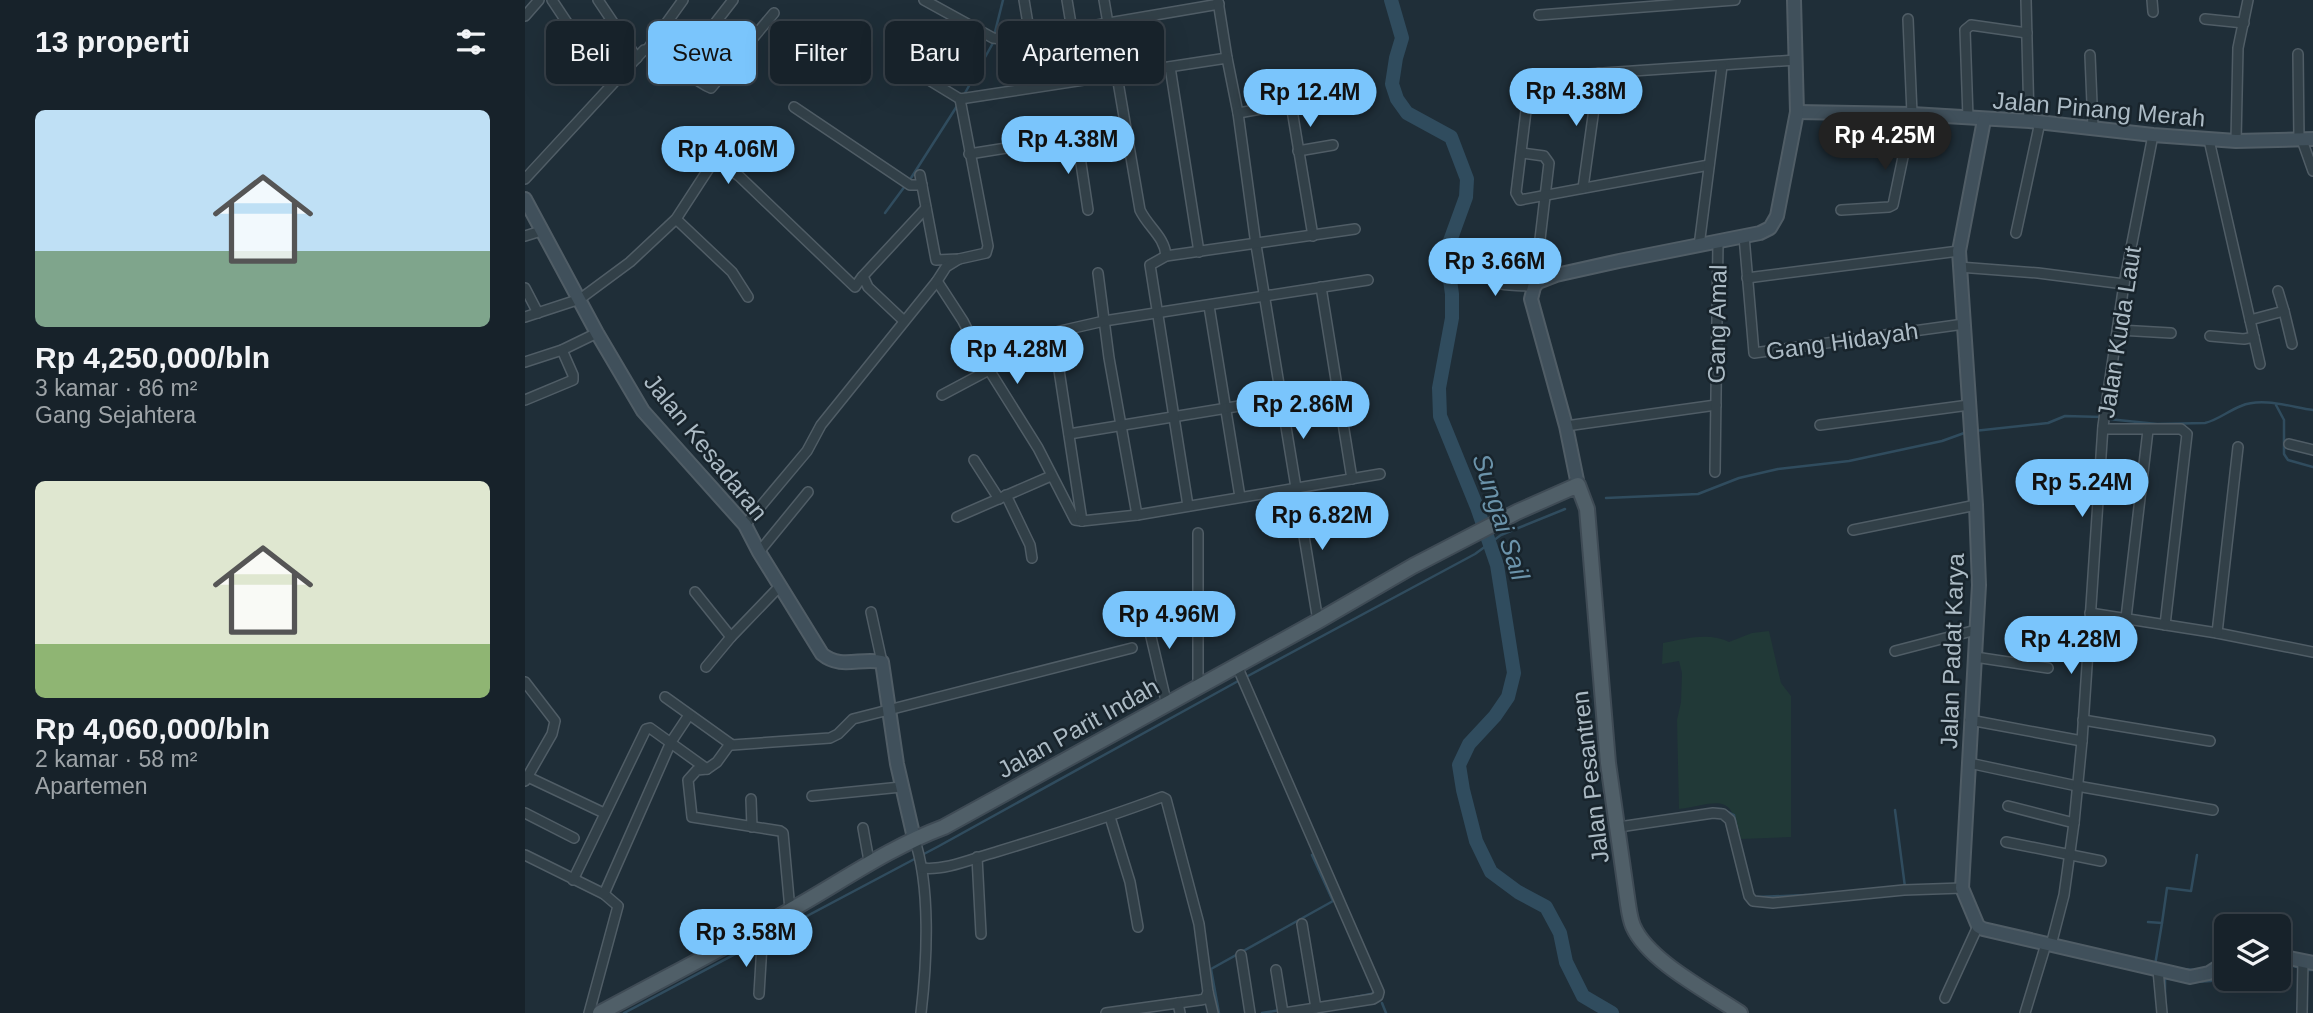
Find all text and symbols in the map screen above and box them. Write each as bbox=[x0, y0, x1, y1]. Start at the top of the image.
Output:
chip: Beli bbox=[546, 21, 634, 84]
chip: Sewa bbox=[648, 21, 756, 84]
chip: Filter bbox=[770, 21, 871, 84]
chip: Baru bbox=[885, 21, 984, 84]
chip: Apartemen bbox=[998, 21, 1164, 84]
icon: filters bbox=[452, 23, 490, 61]
text: 13 properti bbox=[35, 25, 190, 58]
pin: Rp 4.38M bbox=[1504, 68, 1648, 128]
pin: Rp 12.4M bbox=[1238, 69, 1382, 129]
text: Rp 4.38M bbox=[1526, 78, 1626, 104]
text: Rp 12.4M bbox=[1260, 79, 1360, 105]
street label: Jalan Pinang Merah bbox=[1991, 86, 2207, 132]
pin: Rp 4.25M bbox=[1813, 113, 1957, 172]
pin: Rp 4.38M bbox=[996, 116, 1140, 176]
text: Rp 4.25M bbox=[1835, 122, 1935, 148]
text: Rp 4.38M bbox=[1018, 126, 1118, 152]
pin: Rp 4.06M bbox=[656, 127, 800, 186]
text: Rp 4.06M bbox=[678, 136, 778, 162]
icon: home bbox=[200, 156, 326, 282]
pin: Rp 3.66M bbox=[1423, 238, 1567, 298]
street label: Jalan Kuda Laut bbox=[2092, 244, 2146, 420]
text: Rp 3.66M bbox=[1445, 248, 1545, 274]
street label: Gang Amal bbox=[1702, 264, 1732, 384]
street label: Gang Hidayah bbox=[1764, 317, 1920, 365]
pin: Rp 4.28M bbox=[945, 326, 1089, 386]
text: Rp 4.28M bbox=[967, 336, 1067, 362]
text: Rp 4,250,000/bln bbox=[35, 341, 270, 374]
street label: Jalan Kesadaran bbox=[639, 369, 773, 525]
text: 3 kamar · 86 m² bbox=[35, 375, 197, 401]
pin: Rp 2.86M bbox=[1231, 382, 1375, 441]
text: Rp 2.86M bbox=[1253, 391, 1353, 417]
text: Gang Sejahtera bbox=[35, 402, 196, 428]
water label: Sungai Sail bbox=[1466, 450, 1536, 585]
pin: Rp 5.24M bbox=[2010, 460, 2154, 519]
text: Rp 5.24M bbox=[2032, 469, 2132, 495]
pin: Rp 6.82M bbox=[1250, 492, 1394, 552]
text: Rp 6.82M bbox=[1272, 502, 1372, 528]
icon: home bbox=[200, 527, 326, 653]
street label: Jalan Padat Karya bbox=[1935, 552, 1969, 749]
pin: Rp 4.96M bbox=[1097, 592, 1241, 651]
text: Rp 4.96M bbox=[1119, 601, 1219, 627]
pin: Rp 4.28M bbox=[1999, 616, 2143, 676]
text: Rp 4.28M bbox=[2021, 626, 2121, 652]
street label: Jalan Parit Indah bbox=[993, 673, 1163, 783]
street label: Jalan Pesantren bbox=[1566, 689, 1614, 865]
text: Rp 4,060,000/bln bbox=[35, 712, 270, 745]
text: 2 kamar · 58 m² bbox=[35, 746, 197, 772]
text: Apartemen bbox=[35, 773, 148, 799]
pin: Rp 3.58M bbox=[674, 909, 818, 969]
map controls bbox=[2214, 914, 2291, 991]
button: layers bbox=[2214, 914, 2291, 991]
text: Rp 3.58M bbox=[696, 919, 796, 945]

